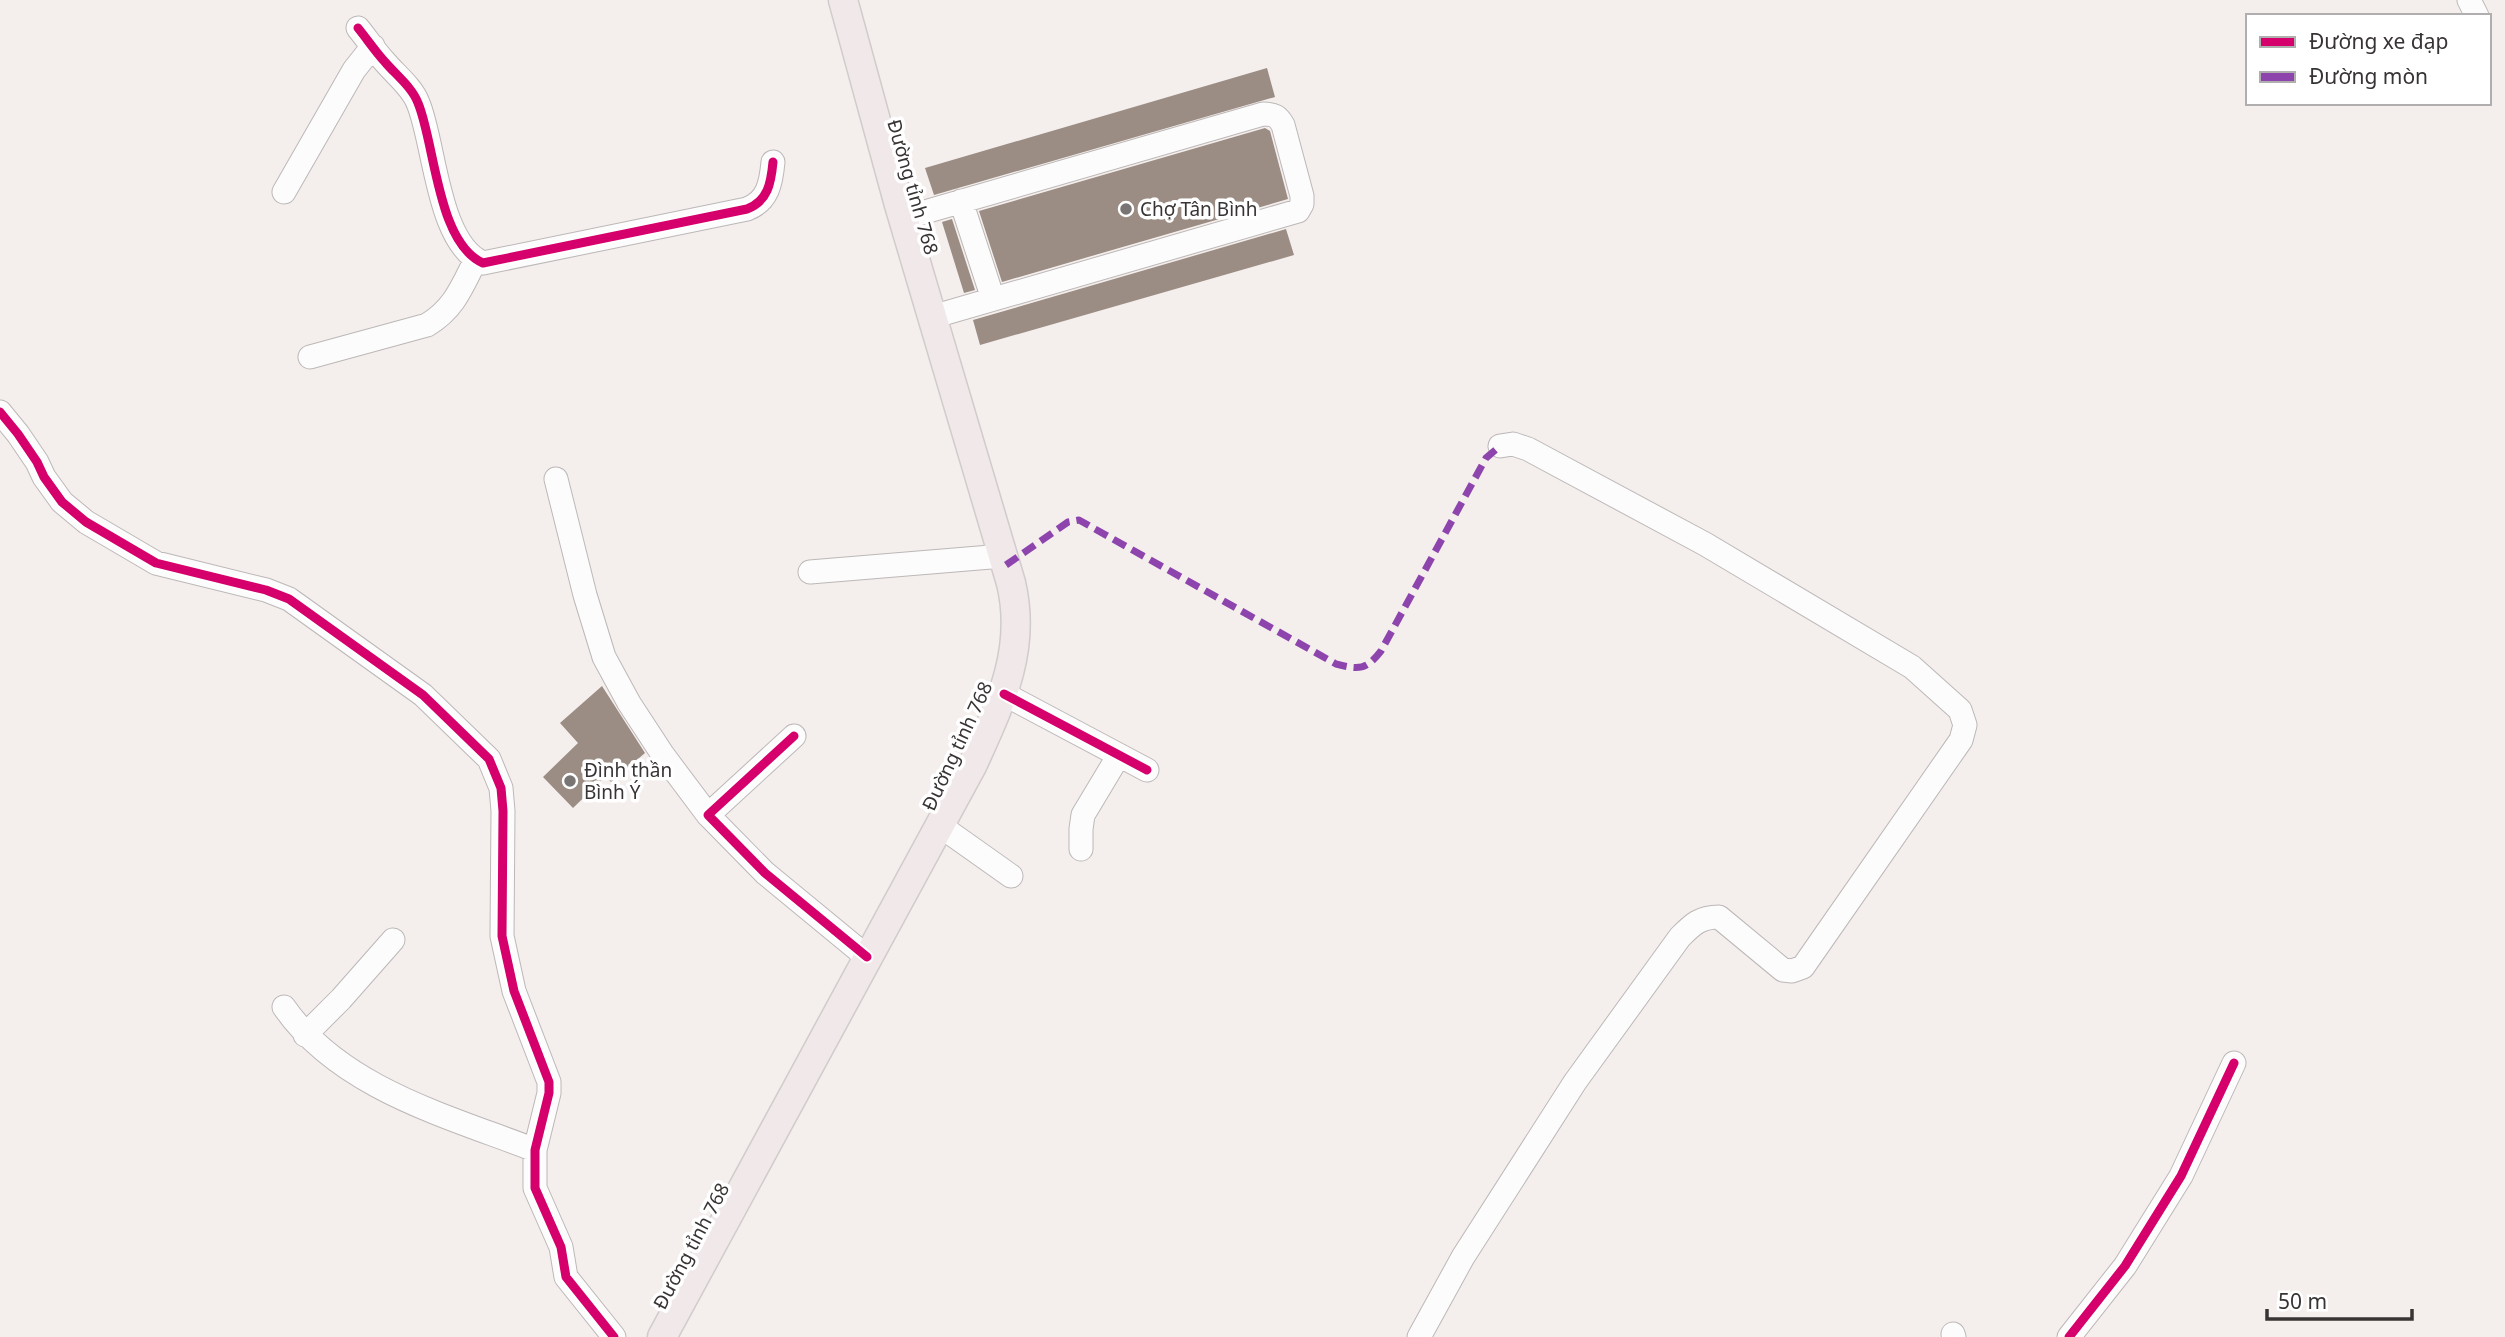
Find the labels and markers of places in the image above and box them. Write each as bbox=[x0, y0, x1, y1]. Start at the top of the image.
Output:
place label: Chợ Tân Bình bbox=[1140, 196, 1258, 222]
marker: Chợ Tân Bình bbox=[1118, 201, 1134, 217]
place label: Đình thần Bình Ý bbox=[584, 757, 672, 805]
marker: Đình thần Bình Ý bbox=[562, 773, 578, 789]

